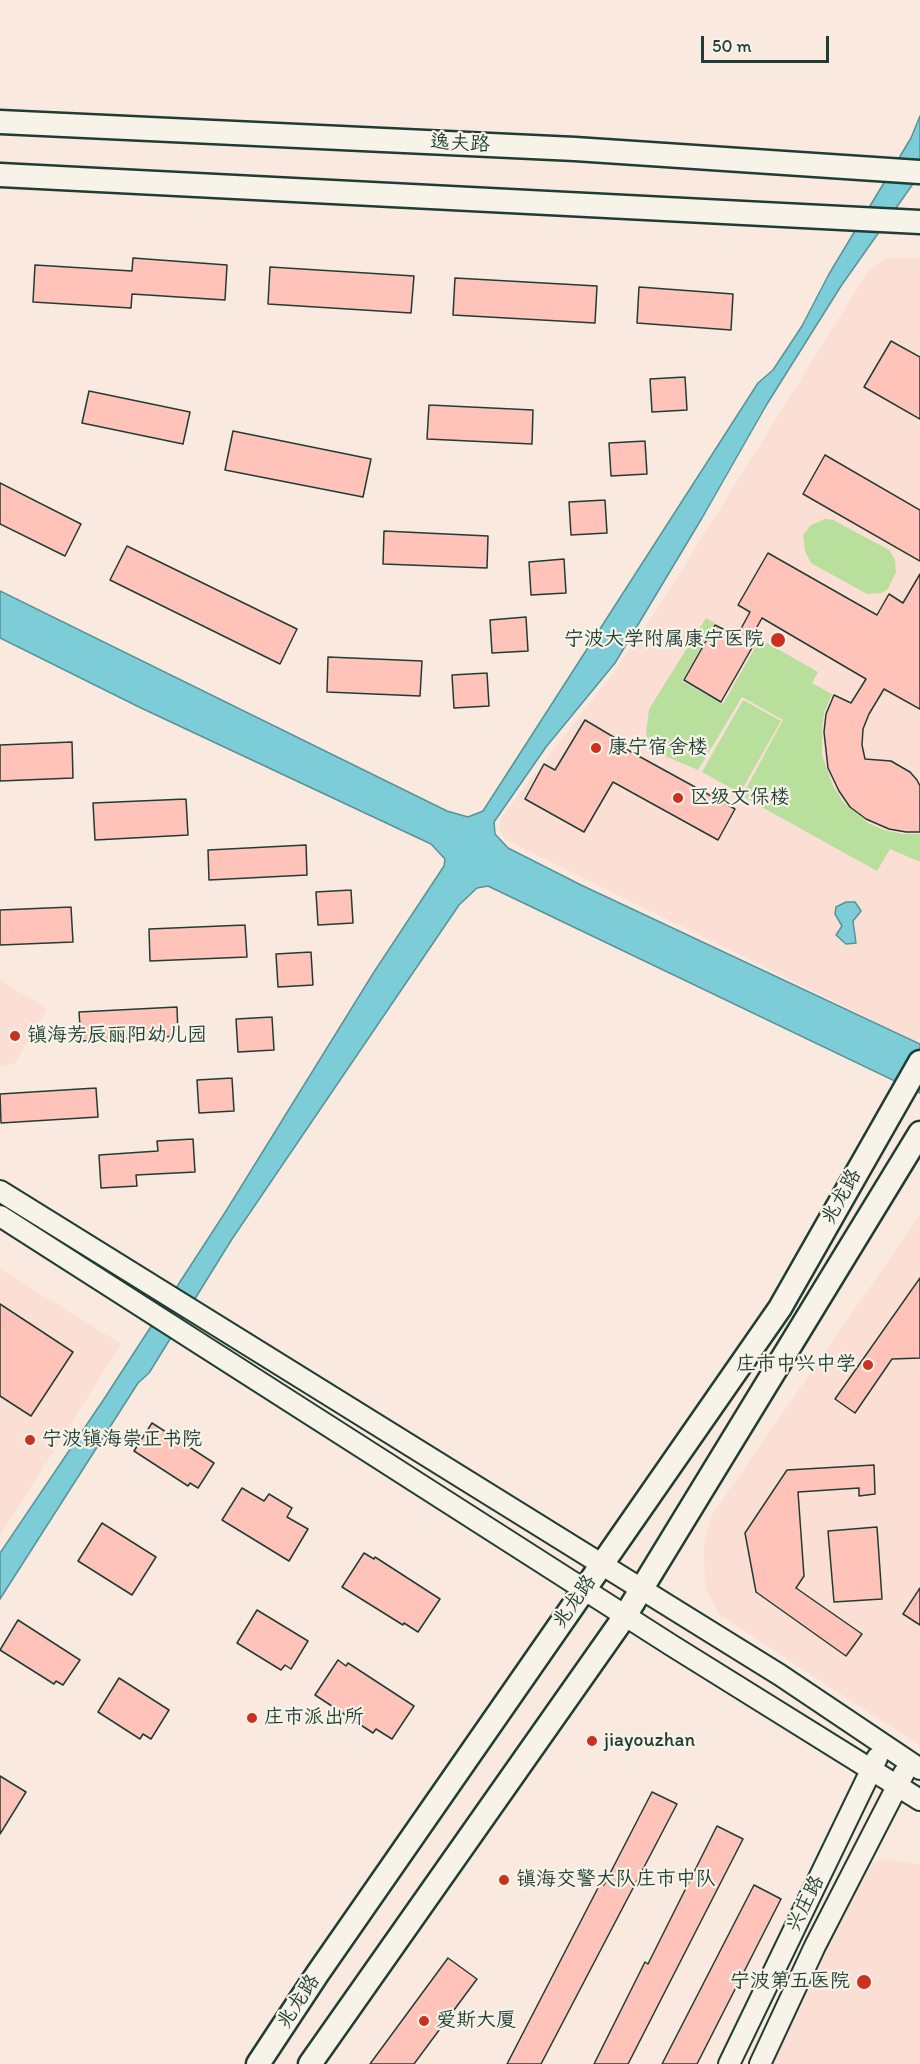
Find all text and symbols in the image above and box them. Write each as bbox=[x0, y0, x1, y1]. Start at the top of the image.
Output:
scale bar bbox=[704, 24, 832, 62]
text: 50 m bbox=[712, 35, 752, 57]
street label: 逸夫路 bbox=[429, 130, 491, 158]
place label: 宁波大学附属康宁医院 bbox=[564, 628, 764, 652]
marker: 宁波大学附属康宁医院 bbox=[769, 631, 787, 649]
place label: 康宁宿舍楼 bbox=[608, 736, 708, 760]
marker: 康宁宿舍楼 bbox=[589, 741, 603, 755]
place label: 区级文保楼 bbox=[690, 786, 790, 810]
marker: 区级文保楼 bbox=[671, 791, 685, 805]
place label: 镇海芳辰丽阳幼儿园 bbox=[27, 1024, 207, 1048]
marker: 镇海芳辰丽阳幼儿园 bbox=[8, 1029, 22, 1043]
street label: 兆龙路 bbox=[817, 1165, 867, 1229]
place label: 庄市中兴中学 bbox=[736, 1353, 856, 1377]
marker: 庄市中兴中学 bbox=[861, 1358, 875, 1372]
place label: 宁波镇海崇正书院 bbox=[42, 1428, 202, 1452]
marker: 宁波镇海崇正书院 bbox=[23, 1433, 37, 1447]
street label: 兆龙路 bbox=[548, 1571, 602, 1633]
place label: 庄市派出所 bbox=[264, 1706, 364, 1730]
marker: 庄市派出所 bbox=[245, 1711, 259, 1725]
place label: jiayouzhan bbox=[604, 1729, 695, 1753]
marker: jiayouzhan bbox=[585, 1734, 599, 1748]
place label: 镇海交警大队庄市中队 bbox=[516, 1868, 716, 1892]
street label: 兴庄路 bbox=[782, 1872, 830, 1936]
marker: 镇海交警大队庄市中队 bbox=[497, 1873, 511, 1887]
street label: 兆龙路 bbox=[273, 1970, 325, 2034]
place label: 宁波第五医院 bbox=[730, 1970, 850, 1994]
marker: 宁波第五医院 bbox=[855, 1973, 873, 1991]
place label: 爱斯大厦 bbox=[436, 2009, 516, 2033]
marker: 爱斯大厦 bbox=[417, 2014, 431, 2028]

